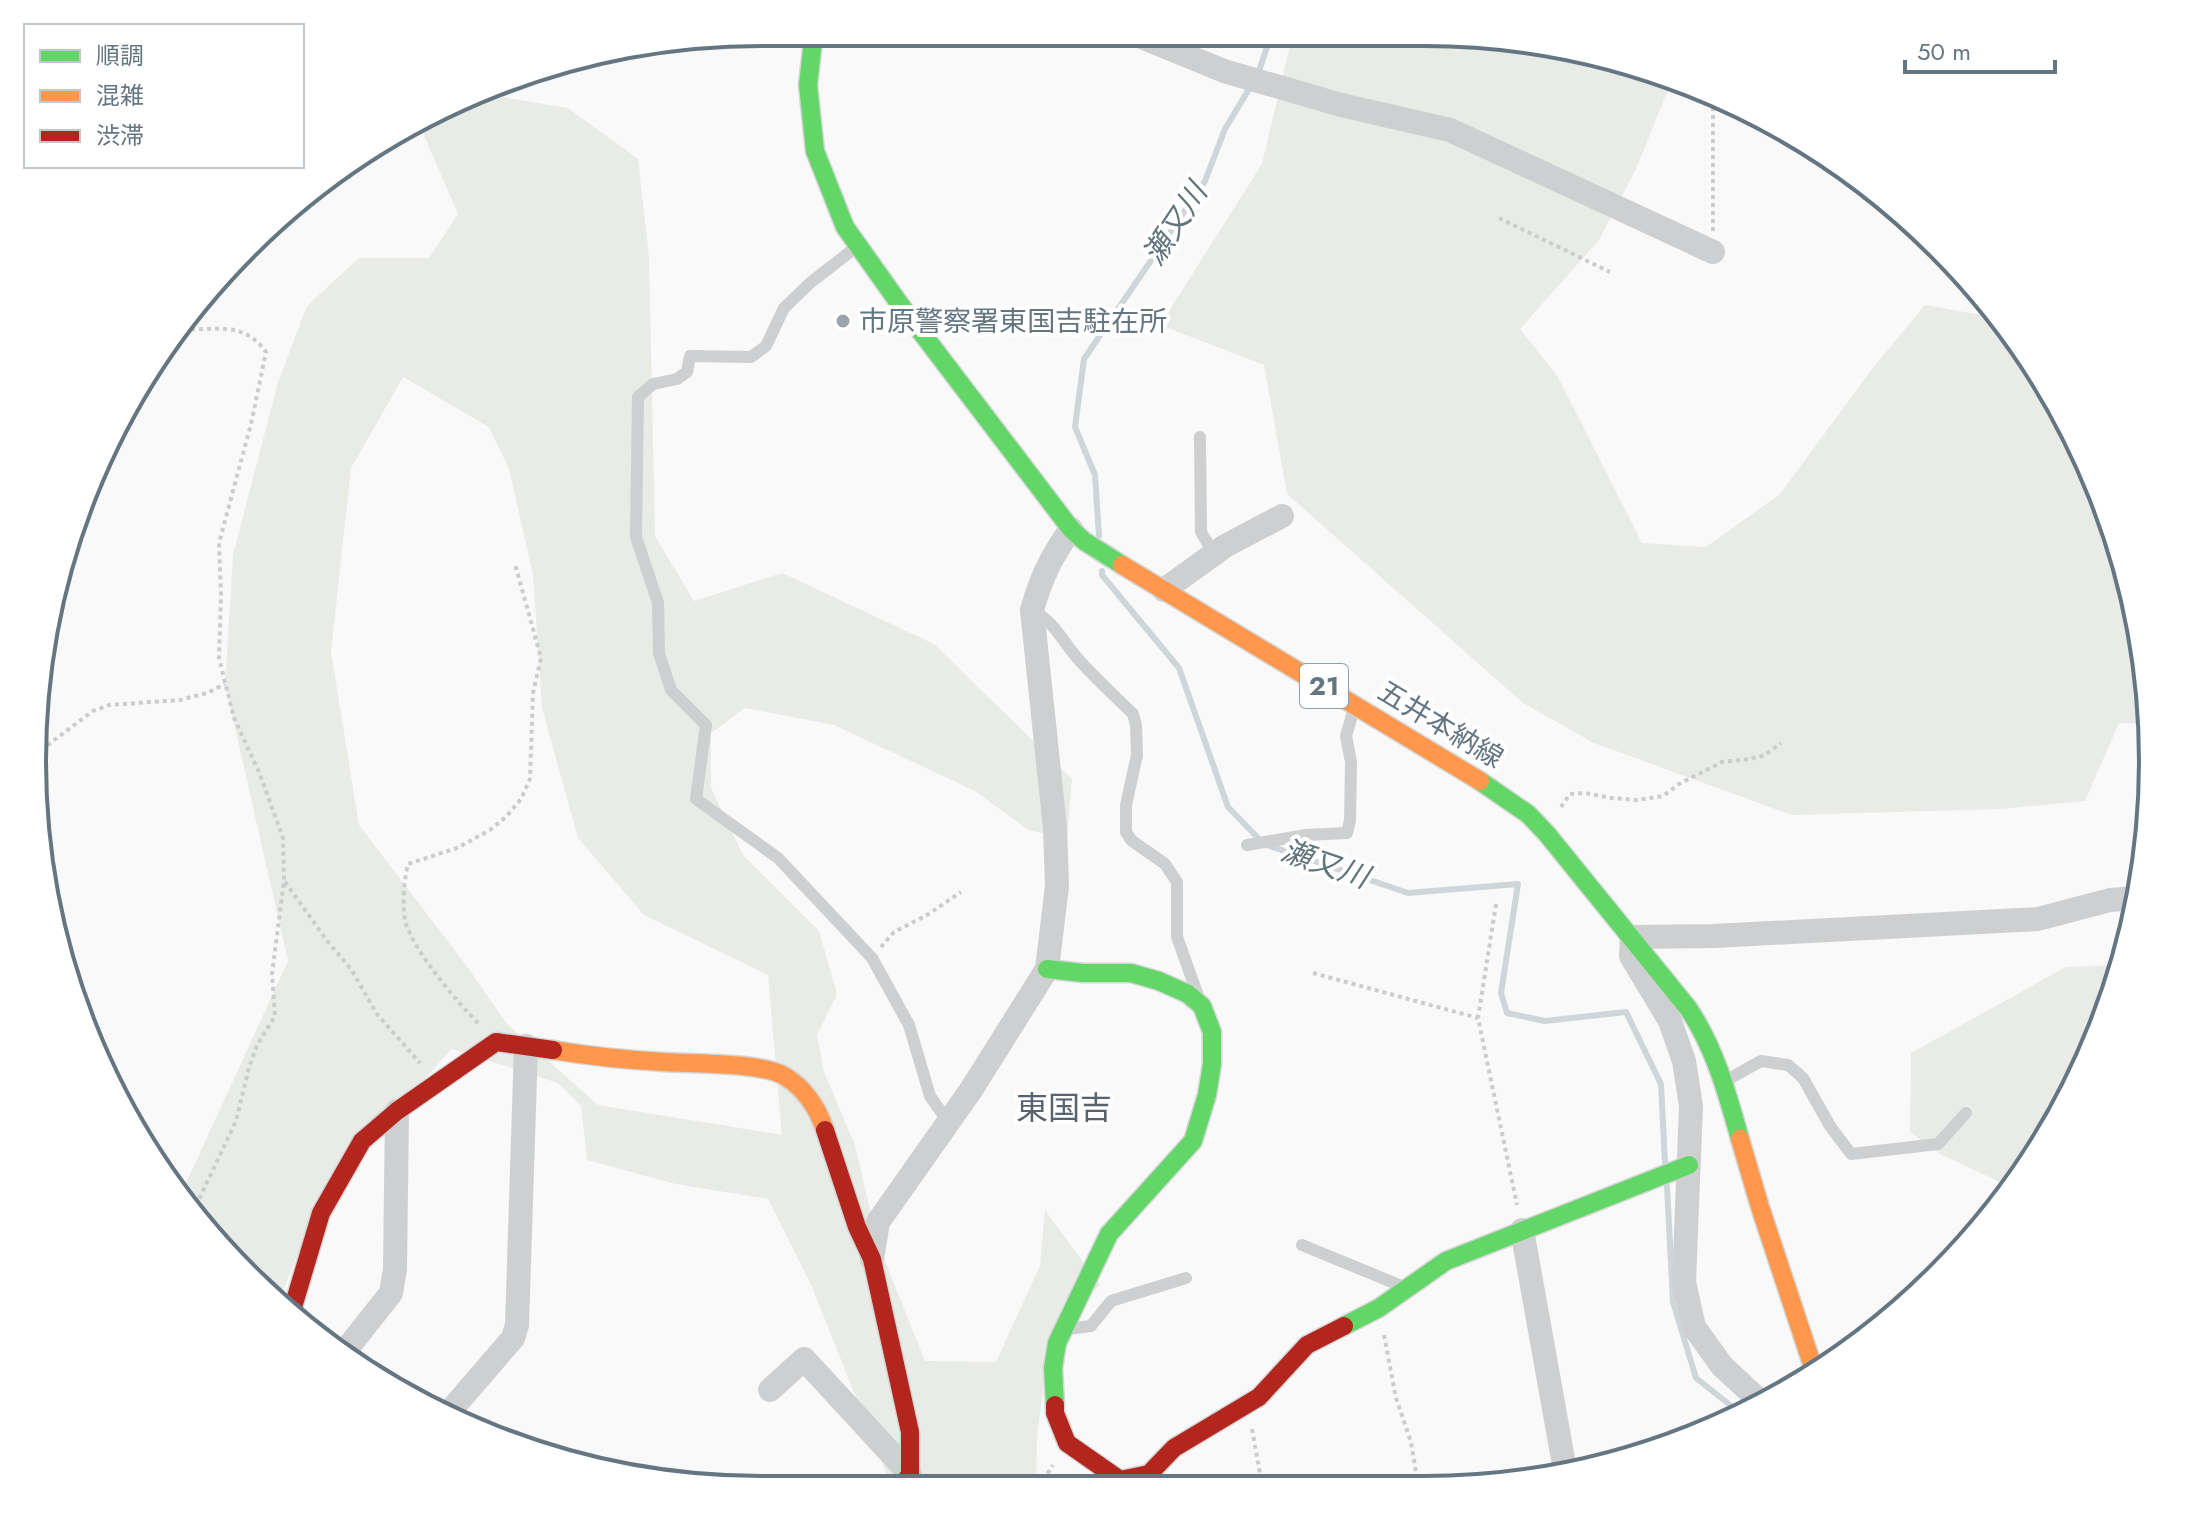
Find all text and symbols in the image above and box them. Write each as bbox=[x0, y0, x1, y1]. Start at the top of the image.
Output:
legend bbox=[24, 24, 304, 168]
scale bar bbox=[1905, 24, 2055, 74]
text: 50 m bbox=[1917, 34, 1971, 69]
text: 順調 bbox=[96, 38, 144, 73]
text: 混雑 bbox=[96, 78, 144, 113]
text: 渋滞 bbox=[96, 118, 144, 153]
water label: 瀬又川 bbox=[1132, 172, 1219, 273]
place label: 市原警察署東国吉駐在所 bbox=[859, 301, 1167, 342]
marker: 市原警察署東国吉駐在所 bbox=[834, 312, 852, 330]
road number: 21 bbox=[1300, 664, 1348, 708]
street label: 五井本納線 bbox=[1370, 671, 1511, 778]
water label: 瀬又川 bbox=[1276, 829, 1378, 899]
district label: 東国吉 bbox=[1016, 1085, 1112, 1131]

